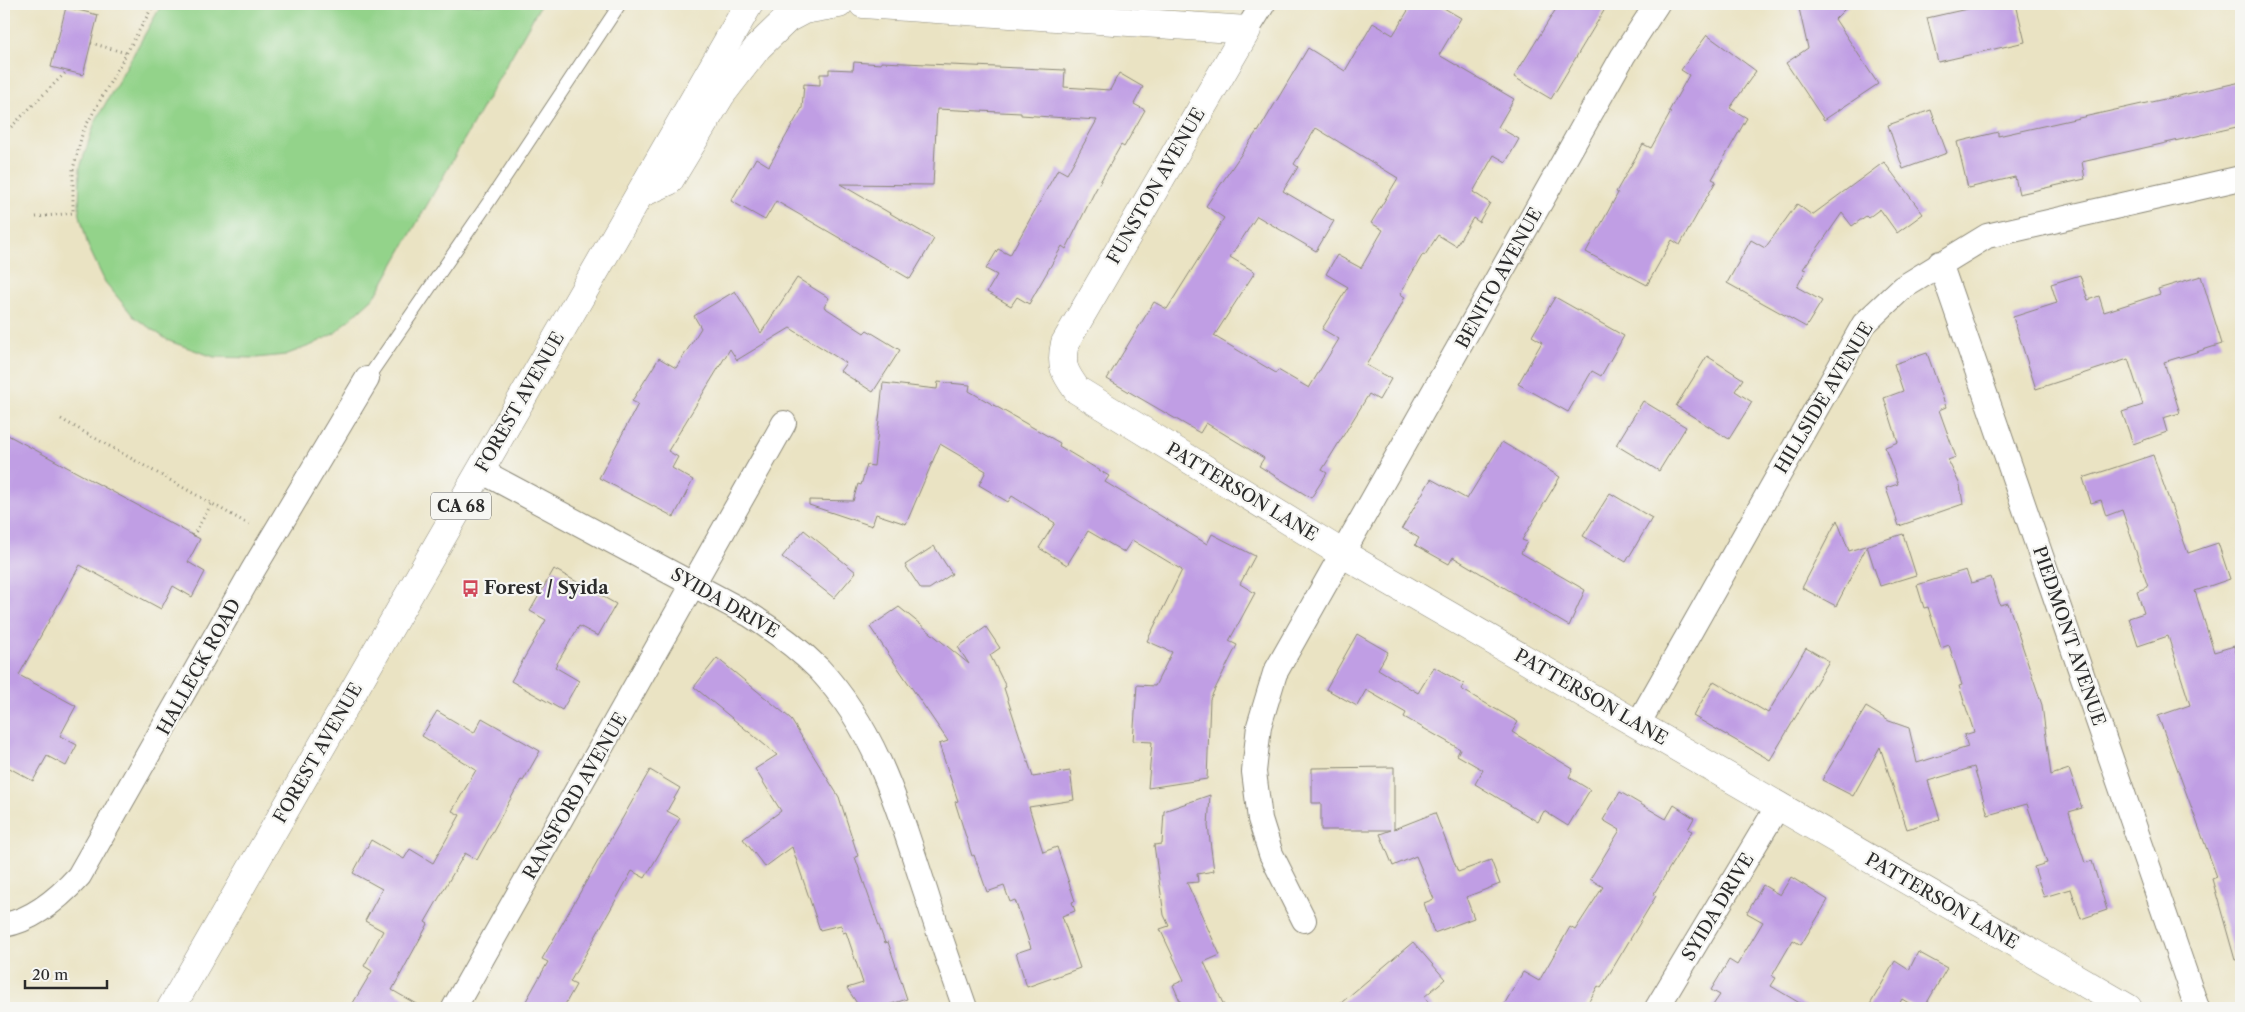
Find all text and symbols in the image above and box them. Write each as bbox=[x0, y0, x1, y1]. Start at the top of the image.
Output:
street label: FUNSTON AVENUE bbox=[1102, 104, 1210, 268]
street label: BENITO AVENUE bbox=[1451, 204, 1547, 352]
street label: HILLSIDE AVENUE bbox=[1770, 318, 1878, 478]
street label: FOREST AVENUE bbox=[471, 328, 569, 476]
street label: PATTERSON LANE bbox=[1162, 438, 1322, 546]
road number: CA 68 bbox=[431, 492, 491, 520]
street label: PIEDMONT AVENUE bbox=[2028, 543, 2110, 729]
street label: SYIDA DRIVE bbox=[667, 563, 783, 643]
place label: Forest / Syida bbox=[484, 577, 609, 599]
bus stop icon: Forest / Syida bbox=[460, 578, 480, 598]
street label: HALLECK ROAD bbox=[152, 595, 246, 739]
street label: PATTERSON LANE bbox=[1511, 644, 1671, 750]
street label: FOREST AVENUE bbox=[269, 679, 367, 827]
street label: RANSFORD AVENUE bbox=[518, 709, 632, 883]
street label: PATTERSON LANE bbox=[1862, 848, 2022, 954]
street label: SYIDA DRIVE bbox=[1677, 849, 1759, 965]
scale bar bbox=[25, 957, 108, 989]
text: 20 m bbox=[32, 965, 68, 984]

